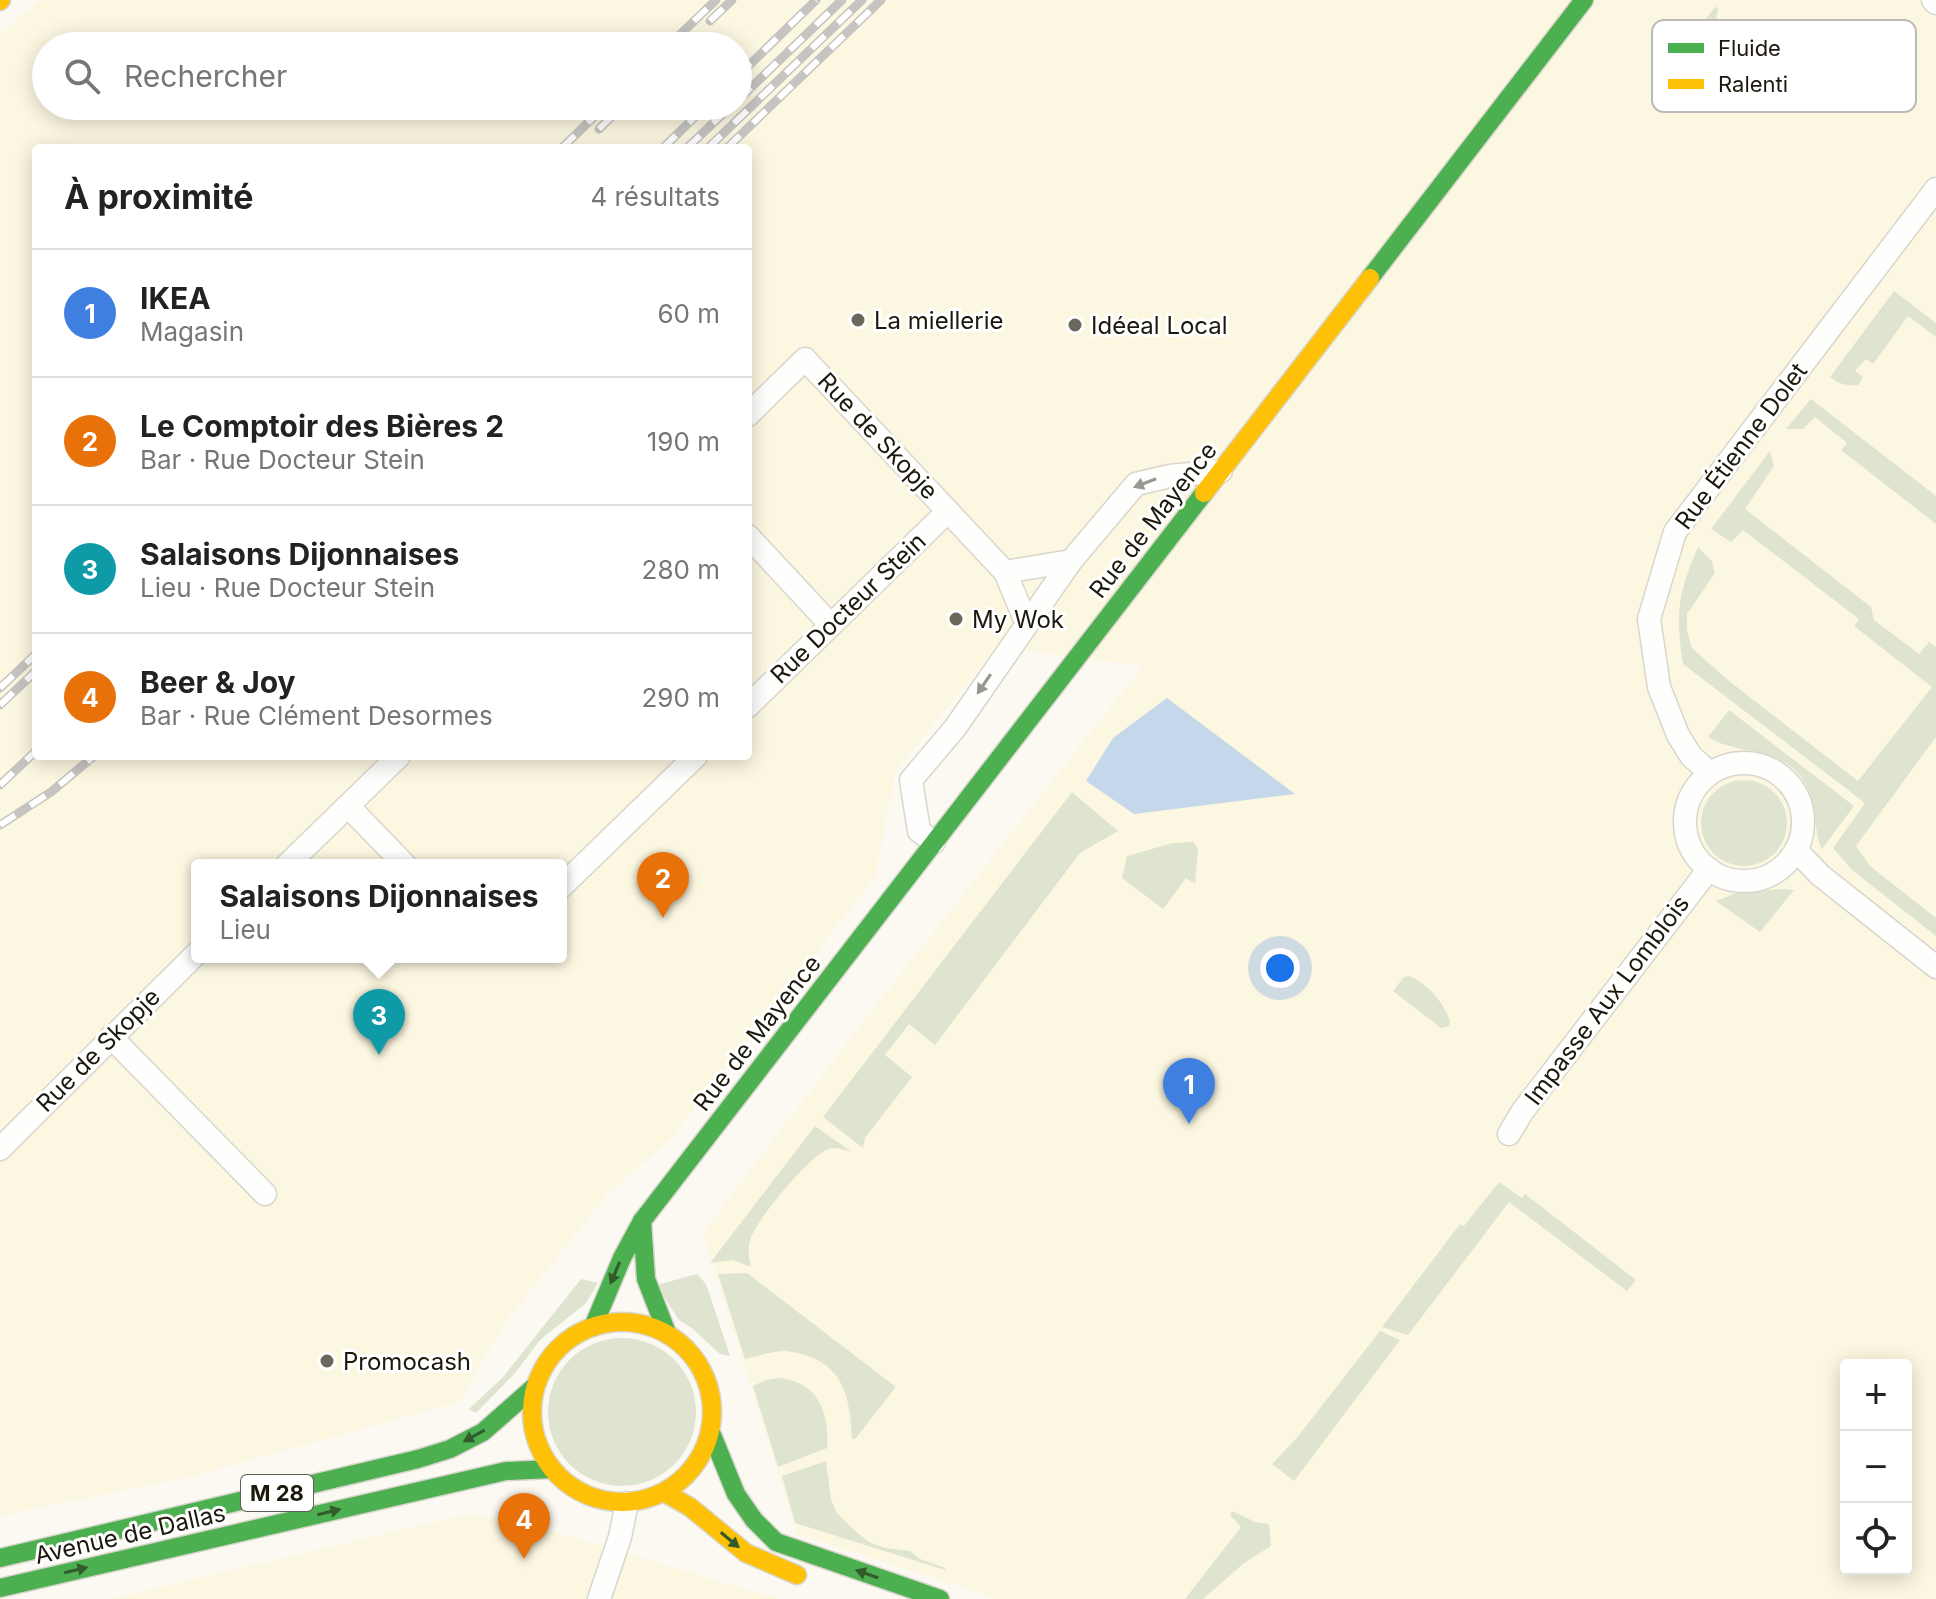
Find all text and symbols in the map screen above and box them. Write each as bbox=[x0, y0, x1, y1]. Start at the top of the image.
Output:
legend bbox=[1652, 20, 1916, 112]
search box bbox=[32, 32, 752, 120]
text: Fluide bbox=[1718, 35, 1781, 61]
icon: search bbox=[60, 54, 104, 98]
text: Rechercher bbox=[124, 58, 287, 94]
text: Ralenti bbox=[1718, 71, 1788, 97]
text: À proximité bbox=[64, 176, 254, 217]
text: 4 résultats bbox=[590, 181, 720, 212]
text: IKEA bbox=[140, 280, 211, 316]
text: 1 bbox=[84, 298, 96, 329]
text: 60 m bbox=[657, 298, 720, 329]
place label: La miellerie bbox=[874, 306, 1003, 335]
marker: La miellerie bbox=[849, 311, 867, 329]
place label: Idéeal Local bbox=[1091, 311, 1228, 340]
text: Magasin bbox=[140, 316, 244, 347]
marker: Idéeal Local bbox=[1066, 316, 1084, 334]
street label: Rue Étienne Dolet bbox=[1668, 356, 1813, 535]
street label: Rue de Skopje bbox=[812, 367, 944, 505]
text: Le Comptoir des Bières 2 bbox=[140, 408, 504, 444]
text: 2 bbox=[82, 426, 98, 457]
text: 190 m bbox=[647, 426, 720, 457]
street label: Rue de Mayence bbox=[1083, 436, 1223, 604]
text: Bar · Rue Docteur Stein bbox=[140, 444, 425, 475]
one-way arrow bbox=[1133, 478, 1157, 490]
street label: Rue Docteur Stein bbox=[764, 527, 932, 689]
text: Salaisons Dijonnaises bbox=[140, 536, 459, 572]
text: 3 bbox=[82, 554, 98, 585]
text: 280 m bbox=[642, 554, 720, 585]
text: Lieu · Rue Docteur Stein bbox=[140, 572, 435, 603]
place label: My Wok bbox=[972, 605, 1064, 634]
marker: My Wok bbox=[947, 610, 965, 628]
text: Beer & Joy bbox=[140, 664, 296, 700]
one-way arrow bbox=[977, 674, 992, 695]
text: 4 bbox=[81, 682, 99, 713]
text: 290 m bbox=[642, 682, 720, 713]
text: Bar · Rue Clément Desormes bbox=[140, 700, 493, 731]
pin: 2 bbox=[637, 852, 689, 918]
popup bbox=[191, 859, 567, 963]
text: Salaisons Dijonnaises bbox=[219, 878, 539, 914]
street label: Impasse Aux Lomblois bbox=[1519, 889, 1695, 1111]
text: Lieu bbox=[219, 914, 271, 945]
your location bbox=[1260, 948, 1300, 988]
street label: Rue de Mayence bbox=[687, 949, 827, 1117]
street label: Rue de Skopje bbox=[30, 982, 166, 1118]
pin: 3 bbox=[353, 989, 405, 1055]
pin: 1 bbox=[1163, 1058, 1215, 1124]
one-way arrow bbox=[609, 1261, 622, 1285]
place label: Promocash bbox=[343, 1347, 471, 1376]
marker: Promocash bbox=[318, 1352, 336, 1370]
map controls bbox=[1840, 1359, 1912, 1575]
button: + bbox=[1840, 1359, 1912, 1431]
one-way arrow bbox=[463, 1429, 485, 1443]
button: − bbox=[1840, 1431, 1912, 1503]
road number: M 28 bbox=[241, 1475, 313, 1511]
pin: 4 bbox=[498, 1493, 550, 1559]
street label: Avenue de Dallas bbox=[32, 1498, 228, 1570]
button: locate bbox=[1840, 1503, 1912, 1575]
one-way arrow bbox=[317, 1505, 342, 1518]
one-way arrow bbox=[720, 1531, 740, 1548]
one-way arrow bbox=[64, 1564, 89, 1576]
one-way arrow bbox=[855, 1568, 879, 1580]

